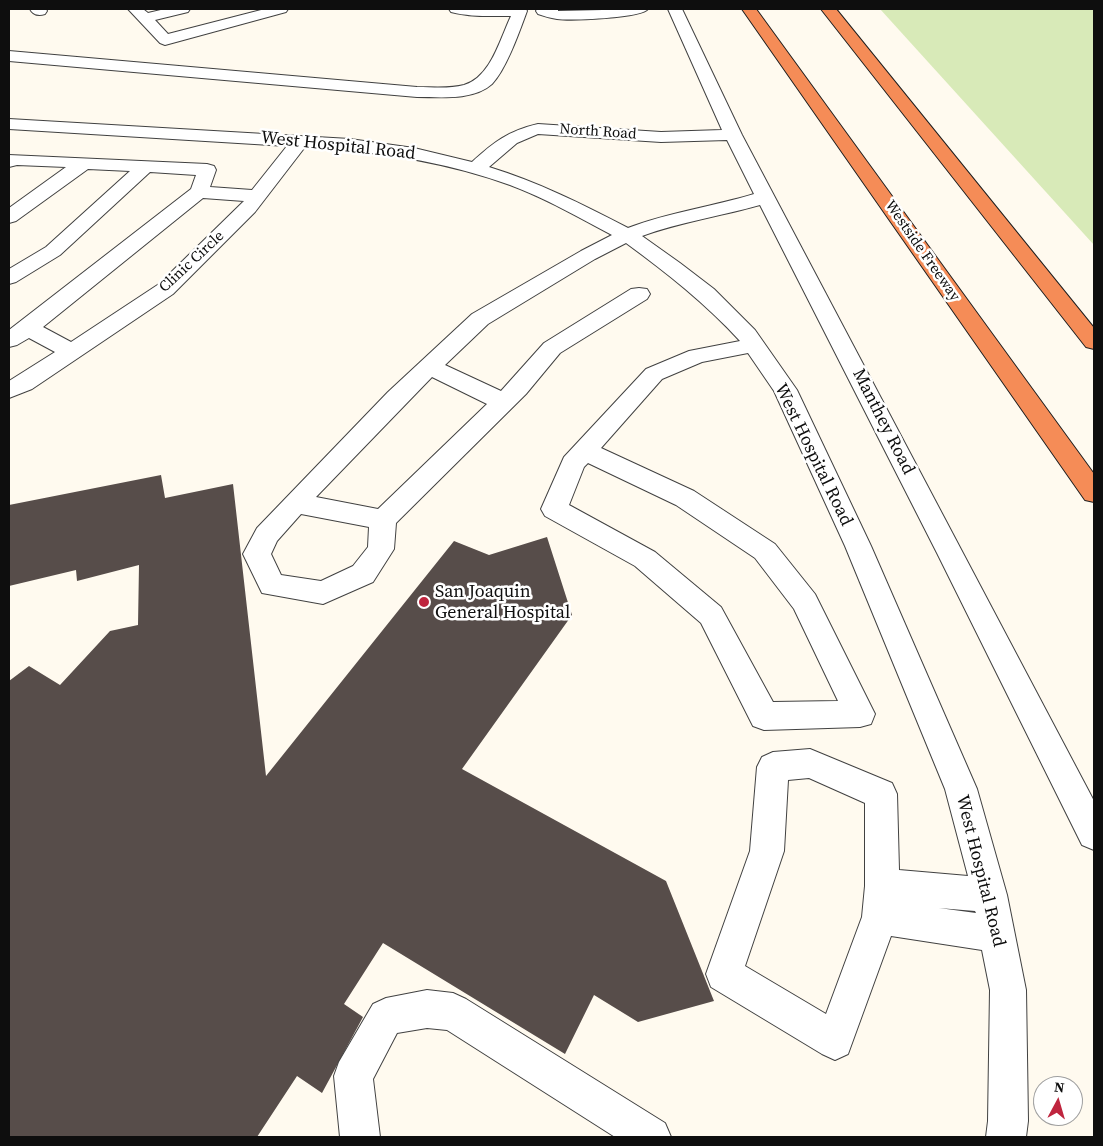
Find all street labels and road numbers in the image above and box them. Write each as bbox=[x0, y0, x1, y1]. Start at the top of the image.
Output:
street label: North Road bbox=[559, 120, 637, 144]
street label: West Hospital Road bbox=[259, 127, 417, 165]
street label: Westside Freeway bbox=[880, 197, 964, 305]
street label: Clinic Circle bbox=[156, 227, 228, 297]
street label: Manthey Road bbox=[847, 366, 919, 478]
street label: West Hospital Road bbox=[769, 380, 857, 530]
street label: West Hospital Road bbox=[951, 793, 1009, 949]

